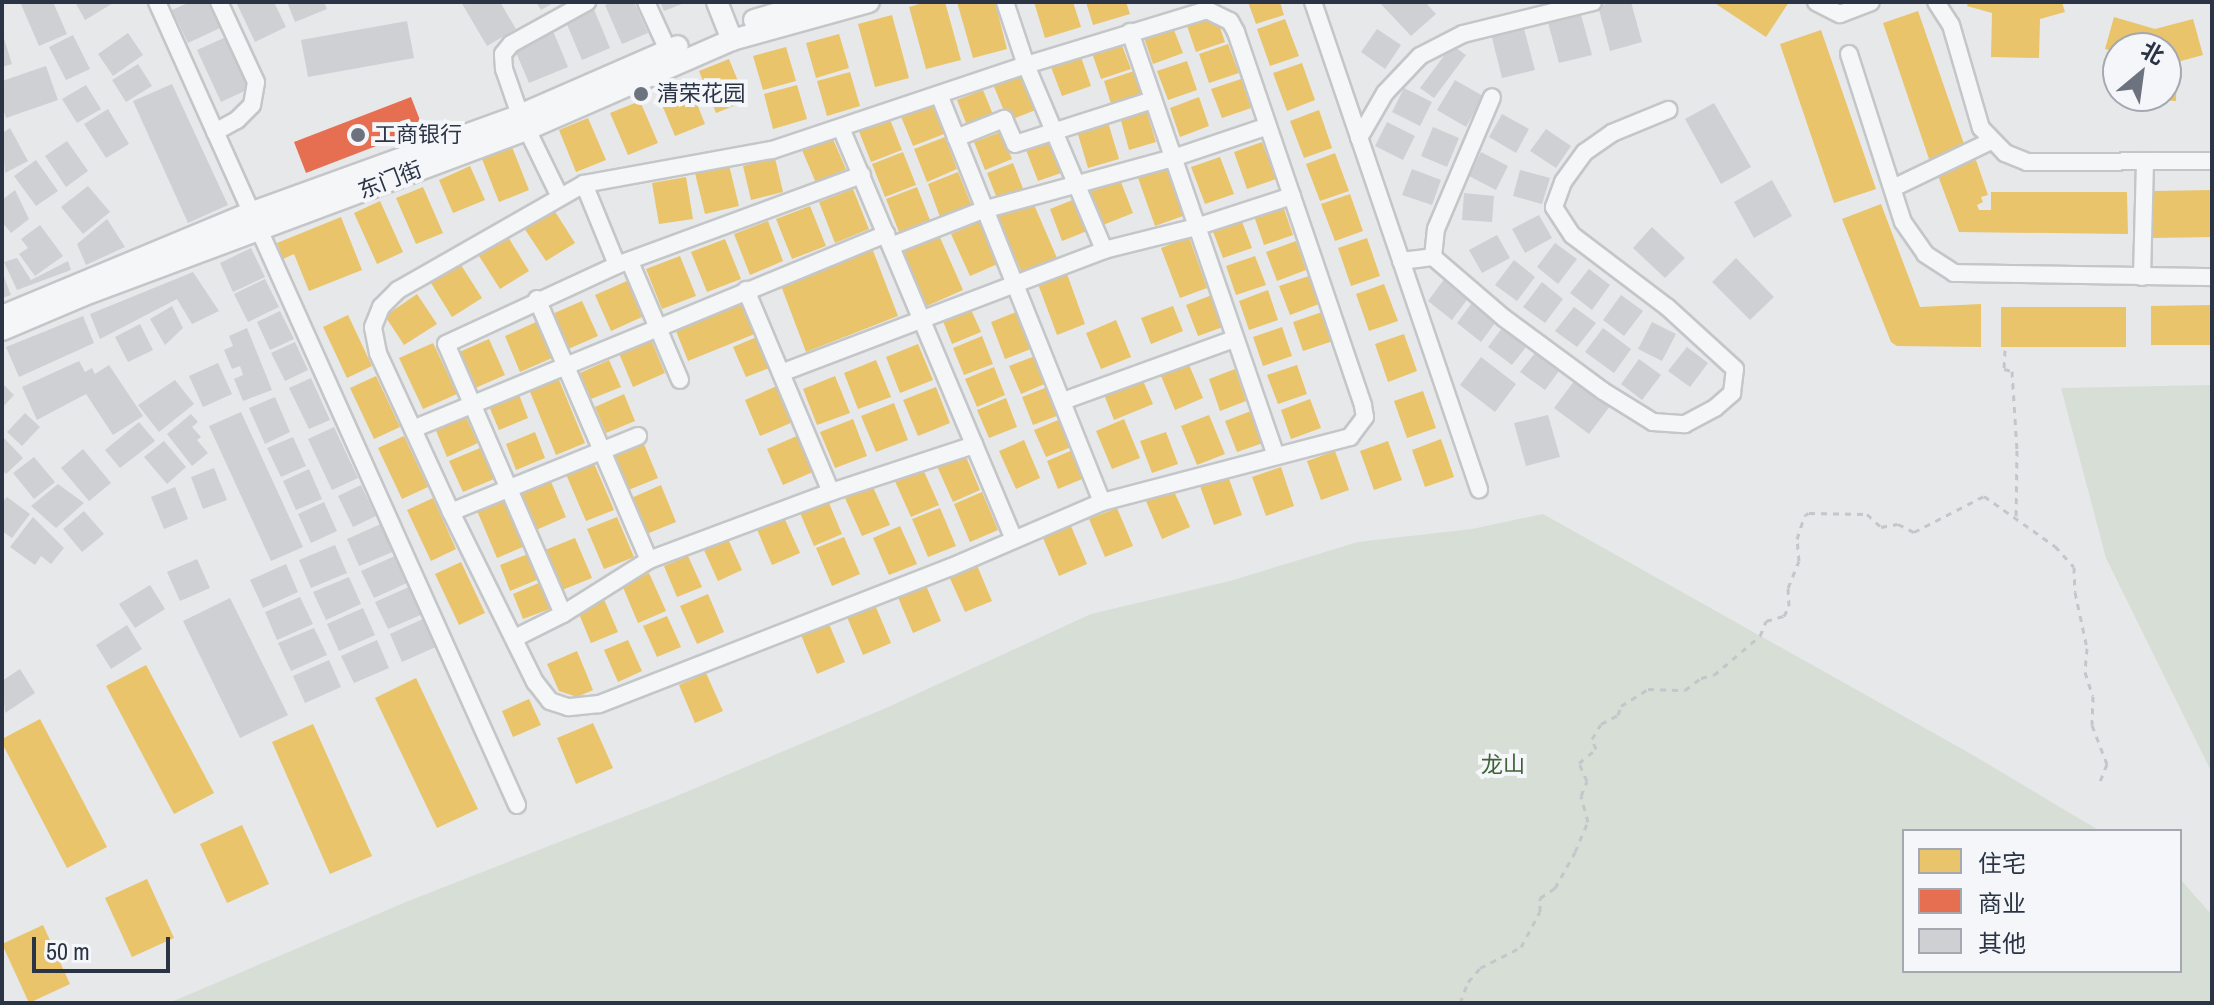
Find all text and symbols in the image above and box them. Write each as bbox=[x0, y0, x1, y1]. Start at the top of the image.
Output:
north arrow bbox=[2102, 32, 2182, 112]
text: 北 bbox=[2136, 34, 2170, 71]
place label: 清荣花园 bbox=[657, 81, 745, 107]
marker: 清荣花园 bbox=[632, 85, 650, 103]
place label: 工商银行 bbox=[374, 122, 462, 148]
marker: 工商银行 bbox=[349, 126, 367, 144]
street label: 东门街 bbox=[354, 156, 426, 204]
park label: 龙山 bbox=[1481, 752, 1525, 778]
legend bbox=[1902, 829, 2182, 973]
text: 住宅 bbox=[1978, 847, 2026, 879]
text: 商业 bbox=[1978, 887, 2026, 919]
scale bar bbox=[36, 921, 174, 971]
text: 其他 bbox=[1978, 927, 2026, 959]
text: 50 m bbox=[46, 935, 90, 967]

